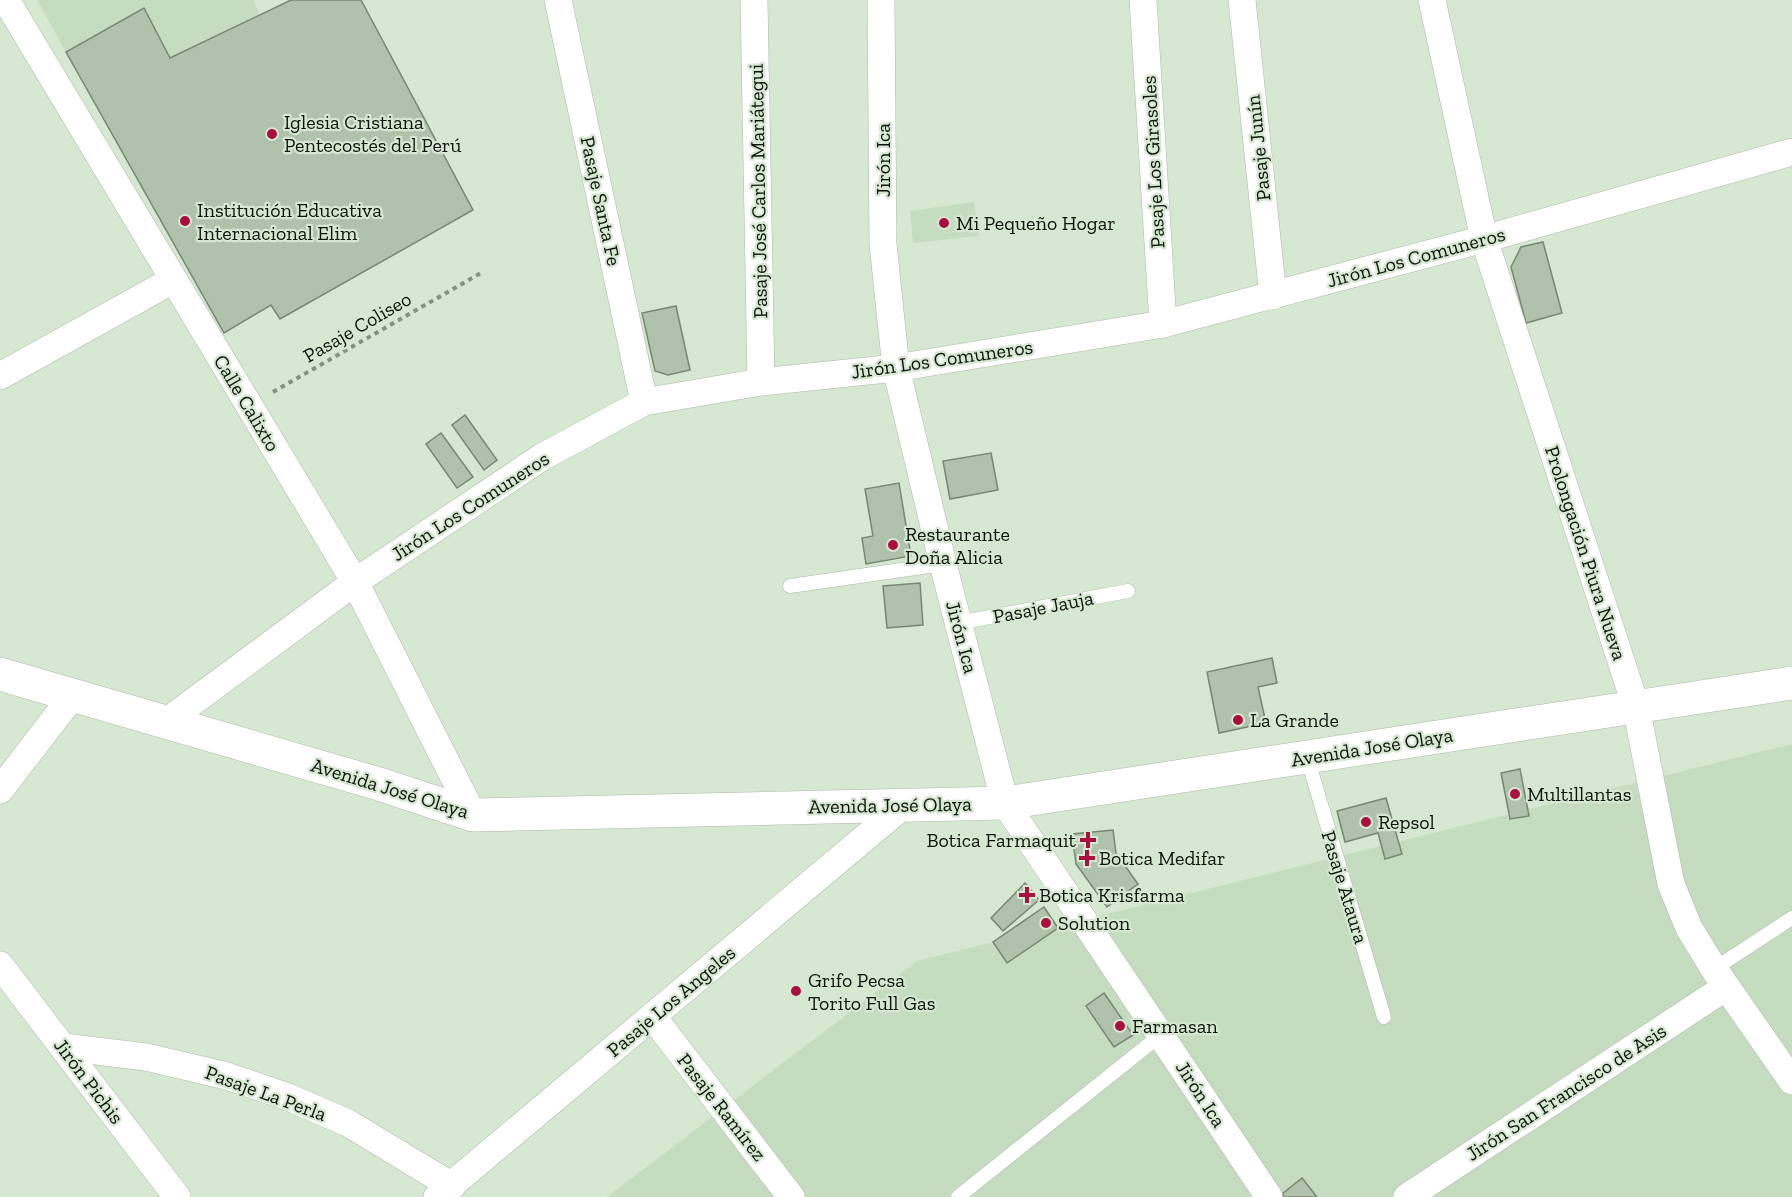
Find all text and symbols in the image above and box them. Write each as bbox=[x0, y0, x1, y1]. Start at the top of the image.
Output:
street label: Pasaje José Carlos Mariátegui bbox=[744, 63, 772, 319]
street label: Pasaje Los Girasoles bbox=[1136, 75, 1170, 249]
street label: Pasaje Junín bbox=[1240, 93, 1276, 202]
place label: Iglesia Cristiana Pentecostés del Perú bbox=[284, 110, 461, 157]
street label: Jirón Ica bbox=[871, 123, 895, 197]
marker: Iglesia Cristiana Pentecostés del Perú bbox=[265, 127, 279, 141]
street label: Pasaje Santa Fe bbox=[576, 134, 626, 268]
place label: Institución Educativa Internacional Elim bbox=[197, 198, 382, 245]
place label: Mi Pequeño Hogar bbox=[956, 211, 1116, 235]
marker: Institución Educativa Internacional Elim bbox=[178, 214, 192, 228]
marker: Mi Pequeño Hogar bbox=[937, 216, 951, 230]
street label: Jirón Los Comuneros bbox=[1324, 222, 1508, 292]
street label: Pasaje Coliseo bbox=[299, 286, 415, 368]
street label: Jirón Los Comuneros bbox=[850, 334, 1034, 384]
street label: Calle Calixto bbox=[209, 350, 285, 456]
street label: Prolongación Piura Nueva bbox=[1540, 443, 1632, 664]
street label: Jirón Los Comuneros bbox=[387, 446, 553, 566]
place label: Restaurante Doña Alicia bbox=[905, 522, 1010, 569]
marker: Restaurante Doña Alicia bbox=[886, 538, 900, 552]
street label: Pasaje Jauja bbox=[991, 585, 1096, 629]
street label: Jirón Ica bbox=[941, 598, 983, 676]
place label: La Grande bbox=[1250, 708, 1339, 732]
marker: La Grande bbox=[1231, 713, 1245, 727]
street label: Avenida José Olaya bbox=[1289, 722, 1455, 772]
street label: Avenida José Olaya bbox=[308, 753, 472, 823]
place label: Multillantas bbox=[1527, 782, 1631, 806]
marker: Multillantas bbox=[1508, 787, 1522, 801]
street label: Avenida José Olaya bbox=[808, 792, 972, 818]
place label: Repsol bbox=[1378, 810, 1435, 834]
marker: Repsol bbox=[1359, 815, 1373, 829]
place label: Botica Farmaquit bbox=[926, 828, 1077, 852]
street label: Pasaje Ataura bbox=[1316, 828, 1374, 947]
marker: Botica Farmaquit bbox=[1081, 833, 1095, 847]
place label: Botica Medifar bbox=[1099, 846, 1225, 870]
marker: Botica Medifar bbox=[1080, 851, 1094, 865]
place label: Botica Krisfarma bbox=[1039, 883, 1185, 907]
marker: Botica Krisfarma bbox=[1020, 888, 1034, 902]
place label: Solution bbox=[1058, 911, 1131, 935]
marker: Solution bbox=[1039, 916, 1053, 930]
street label: Pasaje Los Angeles bbox=[602, 940, 740, 1062]
place label: Grifo Pecsa Torito Full Gas bbox=[808, 968, 935, 1015]
marker: Grifo Pecsa Torito Full Gas bbox=[789, 984, 803, 998]
place label: Farmasan bbox=[1132, 1014, 1218, 1038]
street label: Jirón San Francisco de Asis bbox=[1461, 1018, 1671, 1166]
marker: Farmasan bbox=[1113, 1019, 1127, 1033]
street label: Jirón Pichis bbox=[49, 1033, 129, 1129]
street label: Pasaje Ramírez bbox=[672, 1048, 772, 1166]
street label: Jirón Ica bbox=[1171, 1056, 1231, 1132]
street label: Pasaje La Perla bbox=[202, 1060, 330, 1126]

